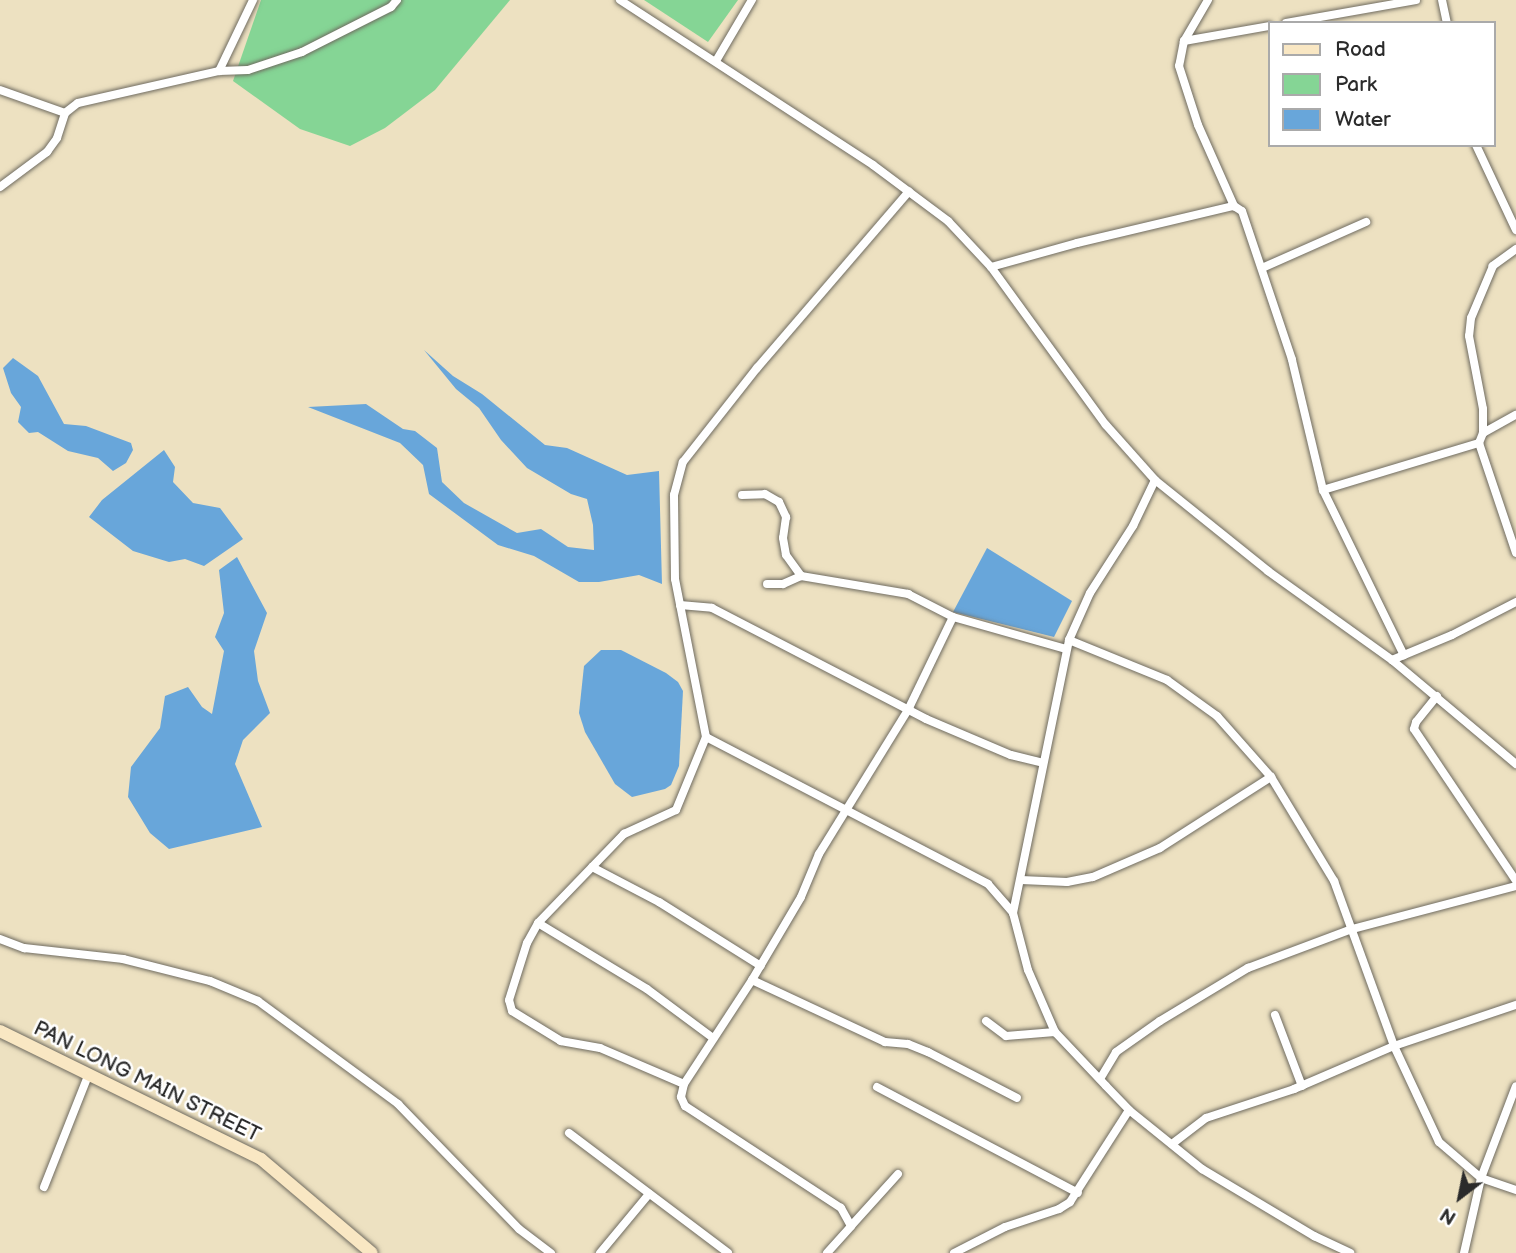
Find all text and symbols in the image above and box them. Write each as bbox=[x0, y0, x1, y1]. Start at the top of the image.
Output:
legend bbox=[1268, 21, 1495, 147]
text: Road bbox=[1335, 37, 1386, 62]
text: Park bbox=[1335, 72, 1377, 97]
text: Water bbox=[1335, 107, 1391, 132]
street label: PAN LONG MAIN STREET bbox=[29, 1016, 265, 1148]
north arrow bbox=[1425, 1162, 1495, 1232]
text: N bbox=[1436, 1202, 1461, 1229]

